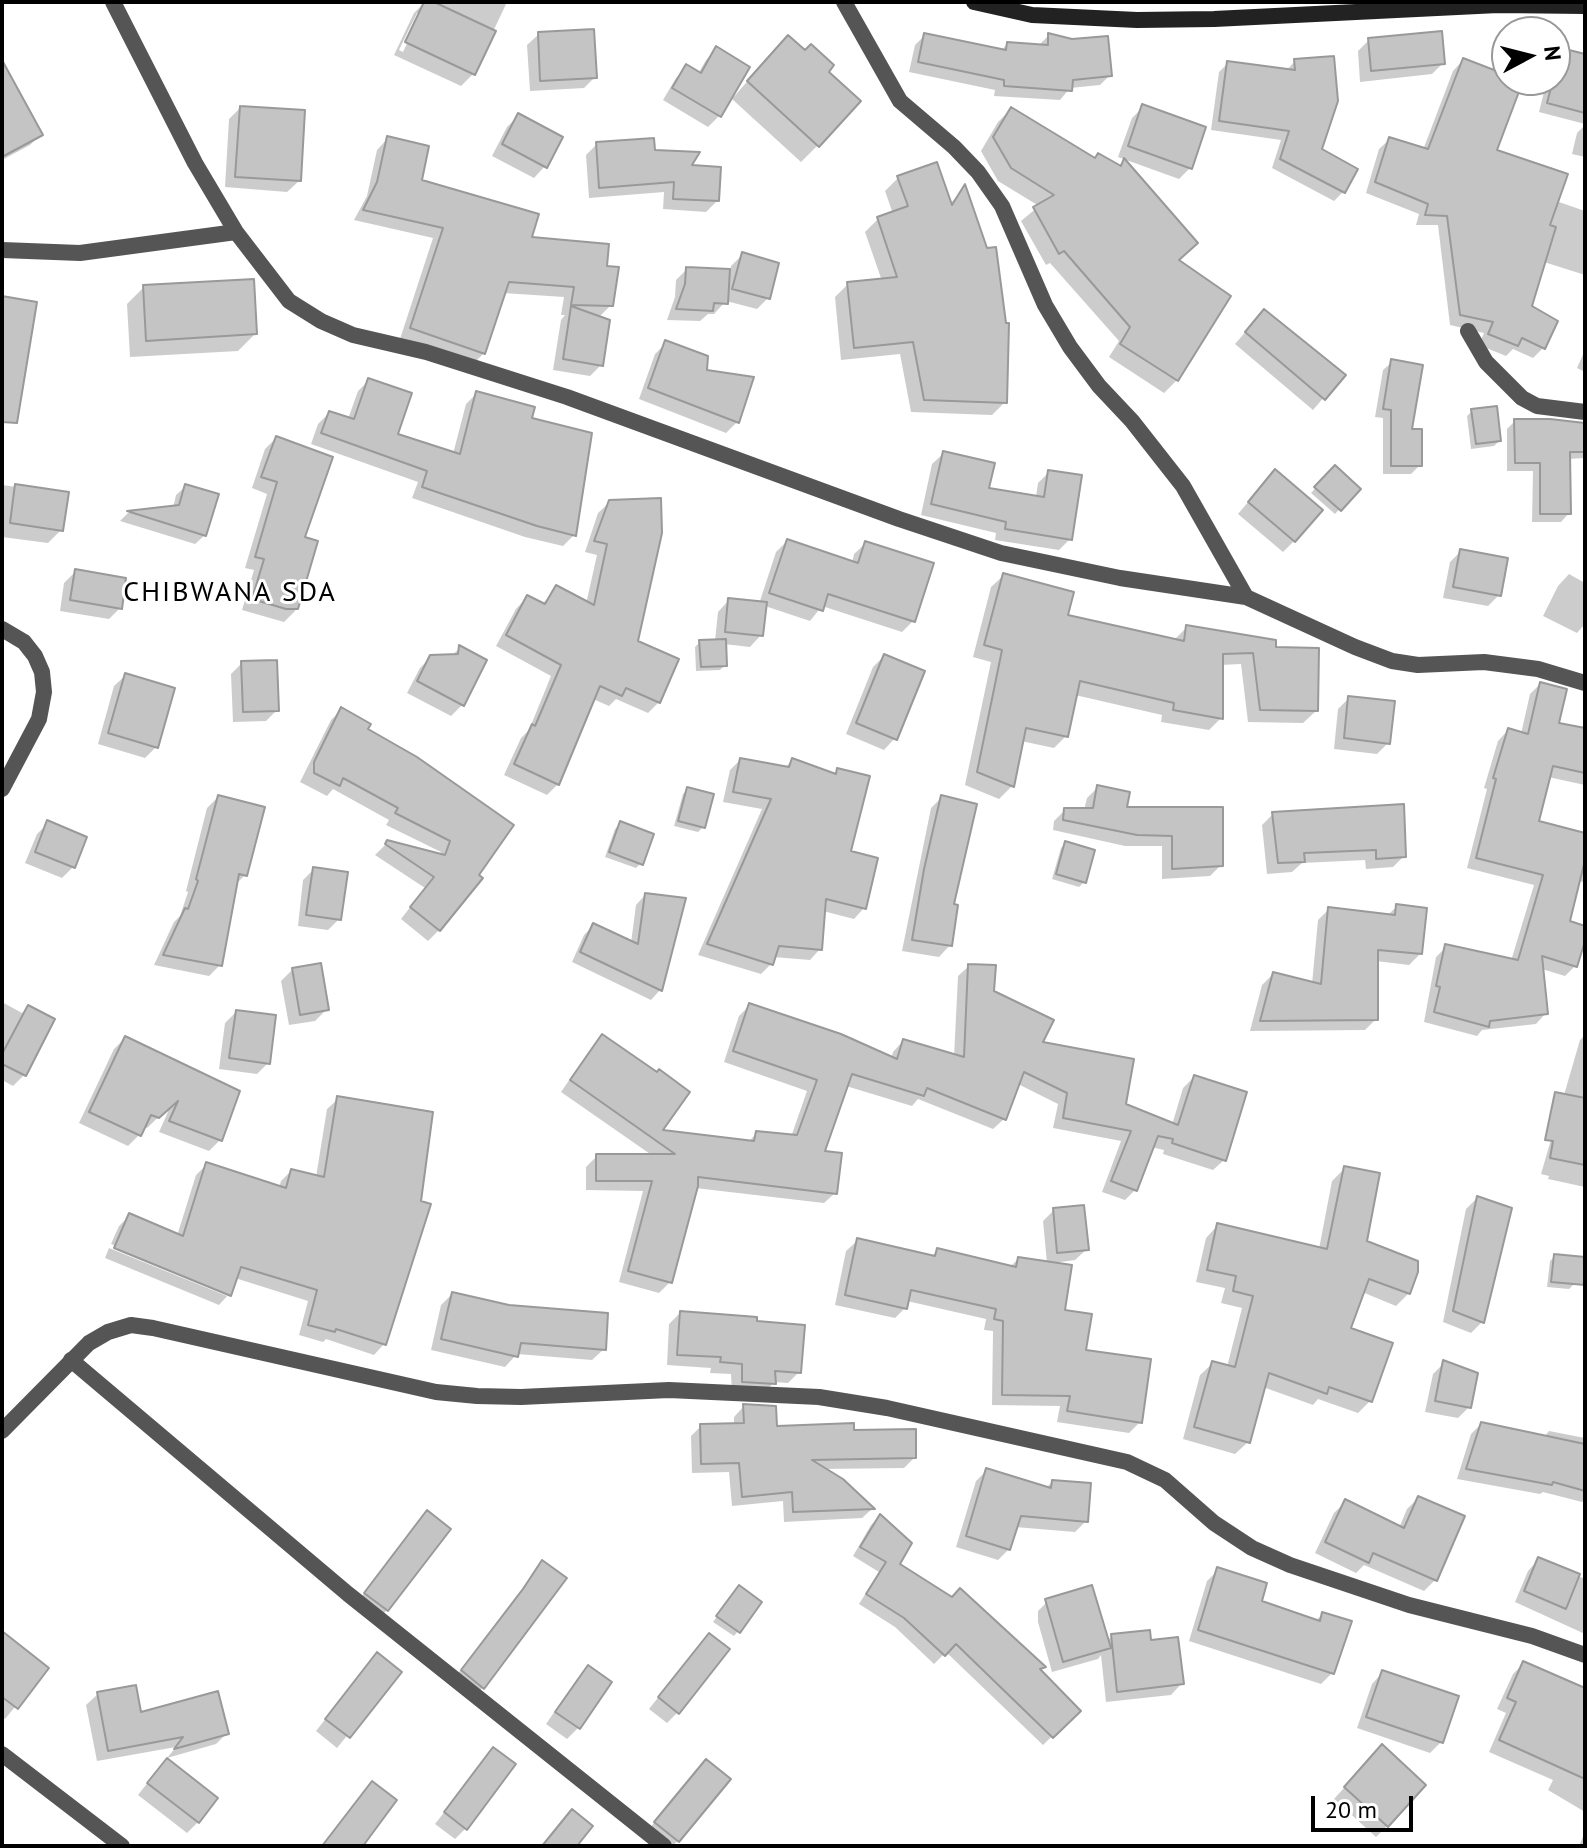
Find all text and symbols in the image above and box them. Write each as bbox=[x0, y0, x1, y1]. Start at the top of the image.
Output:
north arrow bbox=[1491, 16, 1571, 96]
text: N bbox=[1538, 44, 1568, 62]
district label: CHIBWANA SDA bbox=[123, 576, 337, 610]
scale bar bbox=[1315, 1780, 1417, 1830]
text: 20 m bbox=[1325, 1794, 1377, 1825]

